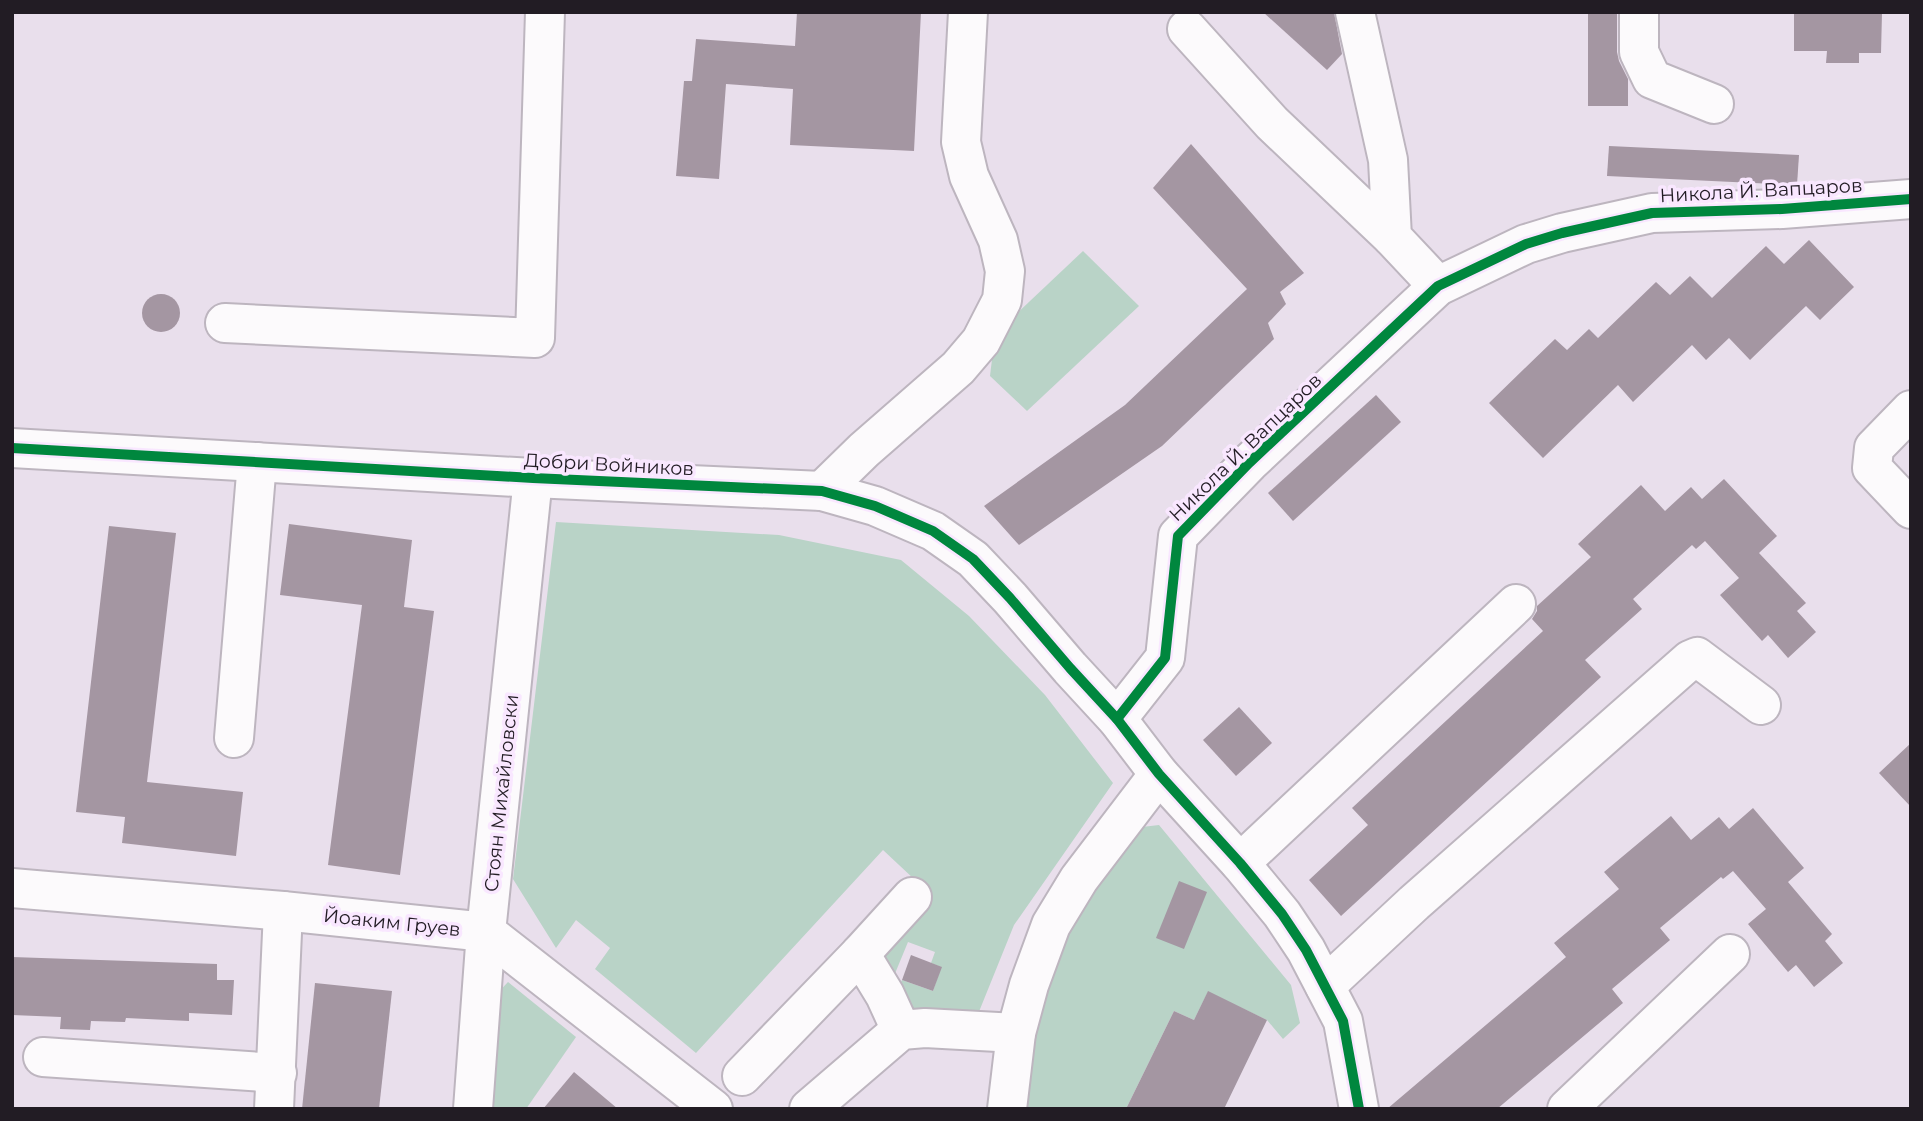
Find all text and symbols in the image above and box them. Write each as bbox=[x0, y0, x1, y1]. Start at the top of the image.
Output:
street label: Никола Й. Вапцаров bbox=[1659, 174, 1863, 207]
street label: Никола Й. Вапцаров bbox=[1164, 369, 1326, 526]
street label: Добри Войников bbox=[523, 449, 695, 480]
street label: Стоян Михайловски bbox=[480, 693, 523, 893]
street label: Йоаким Груев bbox=[322, 904, 462, 941]

